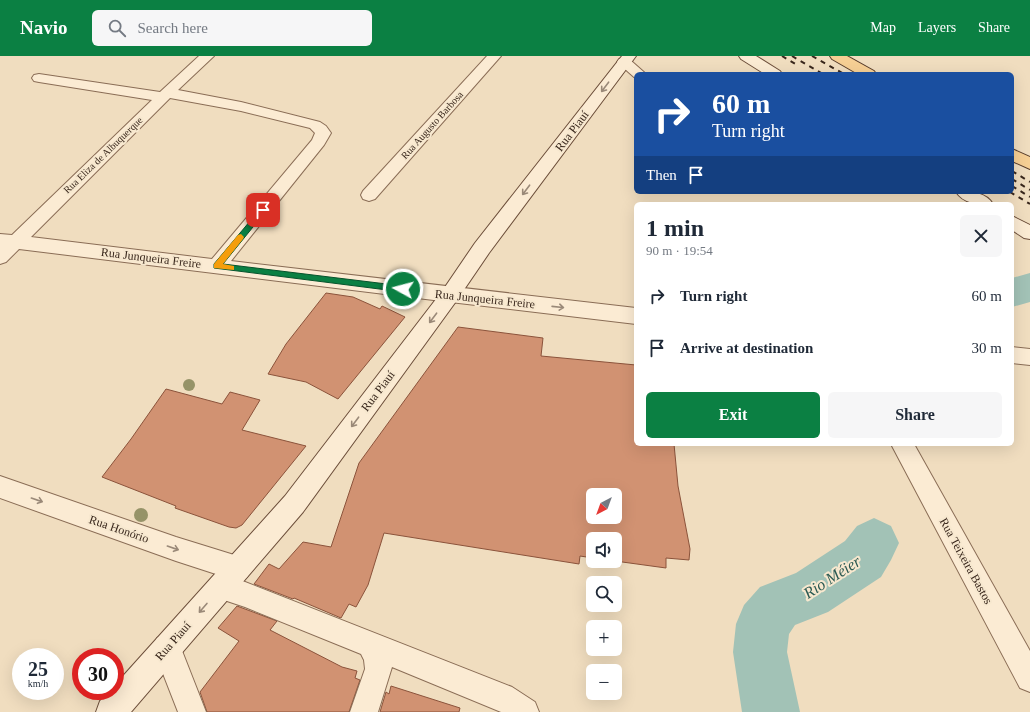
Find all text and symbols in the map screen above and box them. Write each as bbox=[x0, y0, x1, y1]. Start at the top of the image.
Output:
search box bbox=[92, 10, 372, 46]
text: Navio bbox=[20, 17, 68, 38]
icon: search bbox=[106, 17, 128, 39]
text: Search here bbox=[138, 20, 208, 36]
text: Map bbox=[870, 20, 896, 35]
text: Layers bbox=[918, 20, 956, 35]
text: Share bbox=[978, 20, 1010, 35]
one-way arrow bbox=[601, 81, 609, 92]
street label: Rua Augusto Barbosa bbox=[399, 88, 466, 161]
icon: right bbox=[646, 88, 698, 140]
text: 60 m bbox=[712, 88, 770, 119]
street label: Rua Piauí bbox=[552, 107, 592, 154]
street label: Rua Eliza de Albuquerque bbox=[61, 114, 145, 196]
text: Turn right bbox=[712, 121, 785, 141]
icon: arrive bbox=[685, 164, 707, 186]
text: Then bbox=[646, 167, 677, 183]
one-way arrow bbox=[522, 185, 530, 196]
pin bbox=[246, 193, 280, 227]
icon: arrive bbox=[252, 199, 274, 221]
text: 1 min bbox=[646, 215, 704, 241]
button: close bbox=[960, 215, 1002, 257]
text: 90 m · 19:54 bbox=[646, 243, 713, 258]
street label: Rua Junqueira Freire bbox=[100, 245, 202, 271]
position arrow bbox=[382, 268, 424, 310]
icon: right bbox=[646, 285, 668, 307]
street label: Rua Junqueira Freire bbox=[434, 287, 536, 311]
text: Turn right bbox=[680, 288, 747, 304]
text: 60 m bbox=[972, 288, 1002, 304]
one-way arrow bbox=[551, 303, 564, 311]
one-way arrow bbox=[429, 312, 437, 323]
icon: arrive bbox=[646, 337, 668, 359]
text: Arrive at destination bbox=[680, 340, 813, 356]
text: 30 m bbox=[972, 340, 1002, 356]
street label: Rua Piauí bbox=[358, 367, 398, 414]
button: Exit bbox=[646, 392, 820, 438]
button: Share bbox=[828, 392, 1002, 438]
one-way arrow bbox=[351, 416, 359, 427]
north arrow bbox=[586, 488, 622, 524]
map controls bbox=[586, 488, 622, 700]
one-way arrow bbox=[30, 497, 42, 505]
street label: Rua Honório bbox=[87, 512, 151, 546]
street label: Rua Teixeira Bastos bbox=[937, 516, 996, 607]
button: sound bbox=[586, 532, 622, 568]
one-way arrow bbox=[166, 544, 178, 552]
water label: Rio Méier bbox=[800, 552, 864, 602]
button: search bbox=[586, 576, 622, 612]
one-way arrow bbox=[198, 603, 207, 613]
street label: Rua Piauí bbox=[152, 618, 194, 663]
button: + bbox=[586, 620, 622, 656]
speed limit sign: 30 bbox=[72, 648, 124, 700]
text: 25 bbox=[28, 658, 48, 680]
button: − bbox=[586, 664, 622, 700]
text: km/h bbox=[28, 678, 48, 689]

